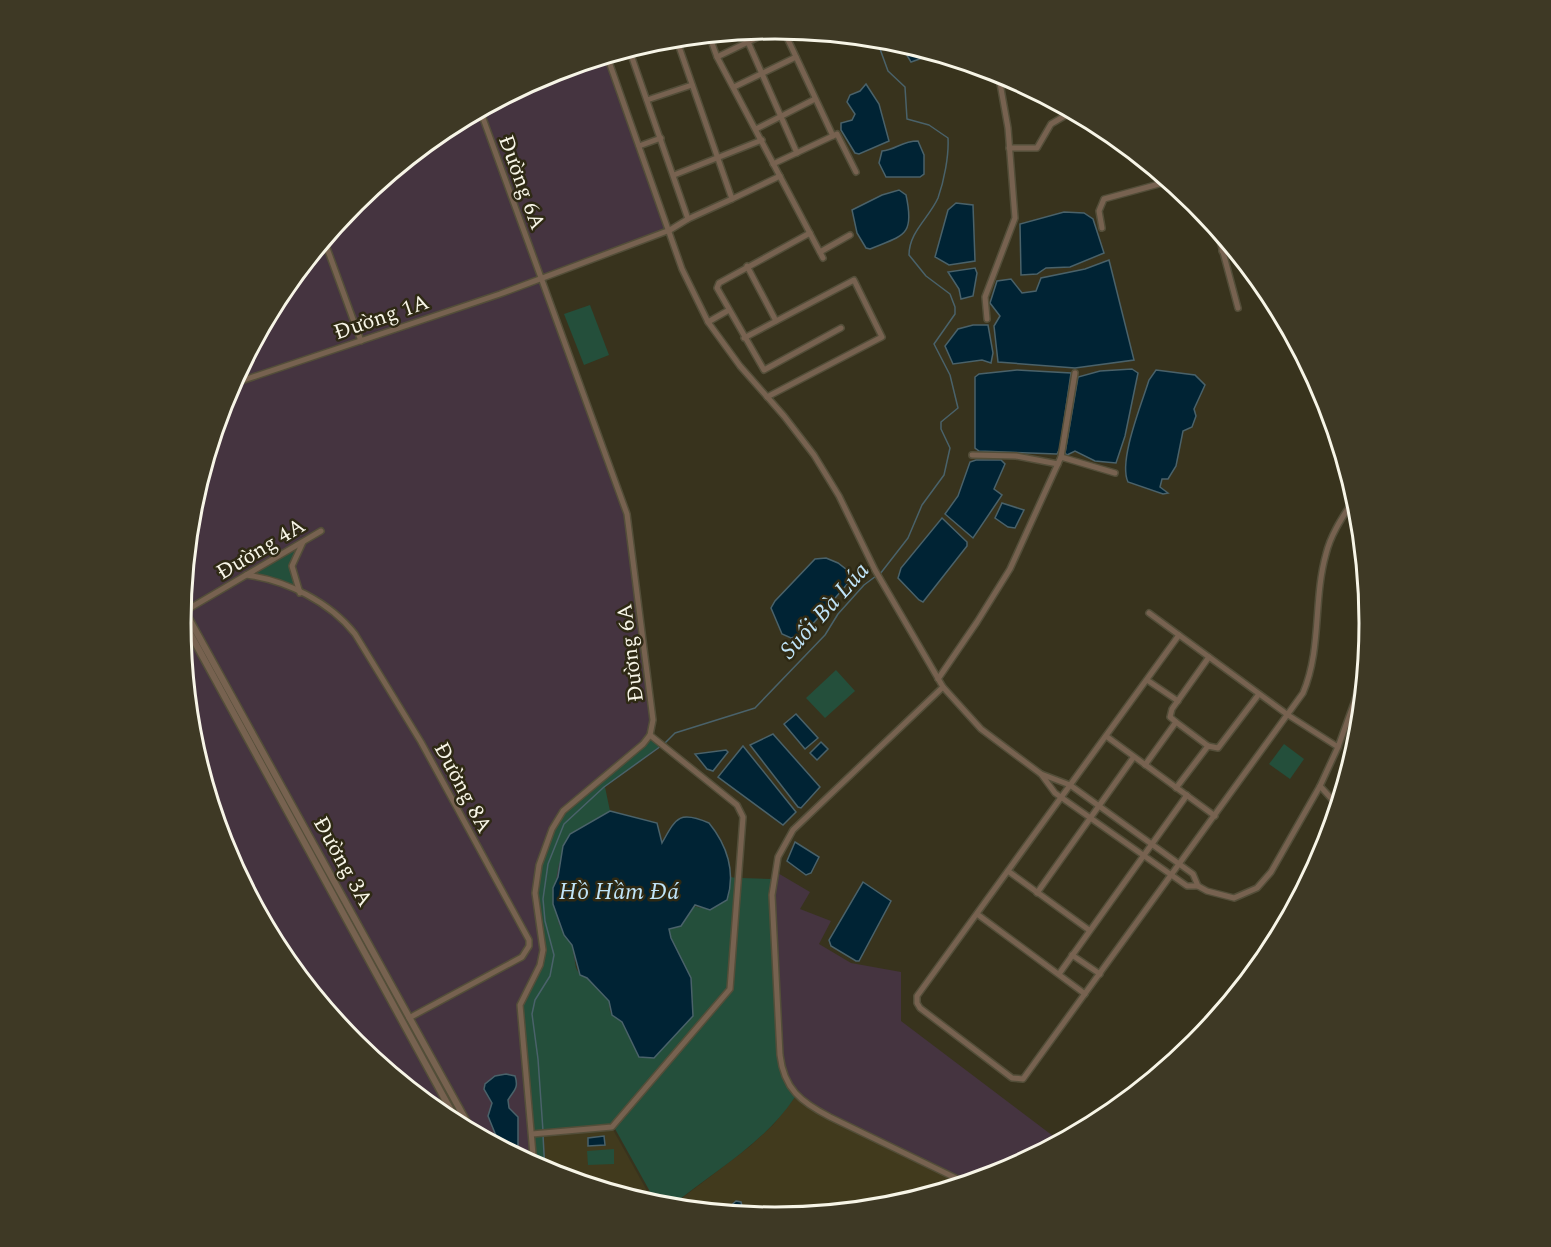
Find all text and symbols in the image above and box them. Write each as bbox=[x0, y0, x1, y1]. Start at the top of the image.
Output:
street label: Đường 6A bbox=[489, 130, 554, 235]
street label: Đường 1A bbox=[329, 286, 434, 349]
street label: Đường 4A bbox=[210, 510, 312, 589]
water label: Suối Bà Lúa bbox=[771, 554, 878, 667]
street label: Đường 6A bbox=[608, 602, 653, 704]
street label: Đường 8A bbox=[425, 736, 500, 839]
street label: Đường 3A bbox=[304, 810, 381, 913]
water label: Hồ Hầm Đá bbox=[559, 874, 680, 910]

